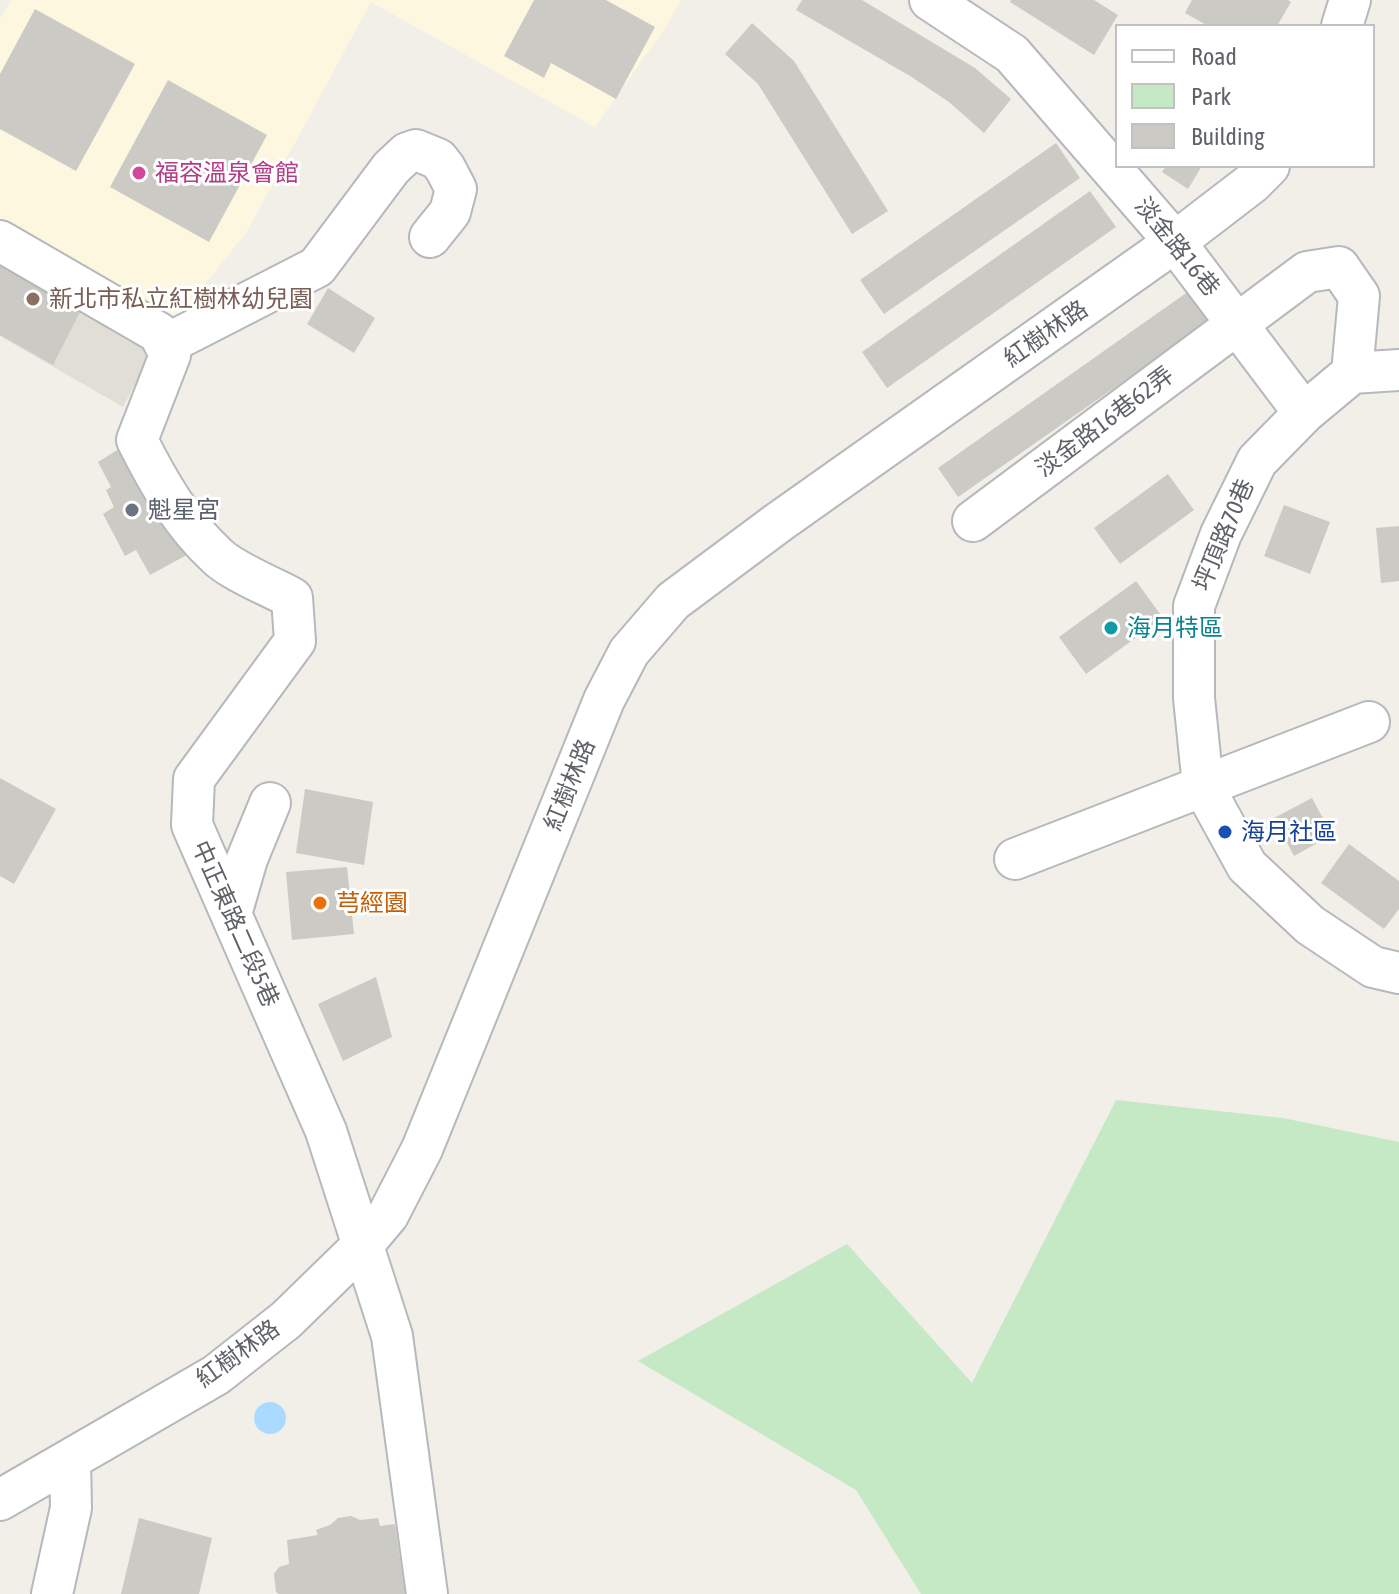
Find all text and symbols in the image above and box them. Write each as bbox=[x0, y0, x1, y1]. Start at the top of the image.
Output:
legend bbox=[1115, 24, 1375, 168]
text: Road bbox=[1191, 43, 1237, 70]
text: Park bbox=[1191, 83, 1231, 110]
text: Building bbox=[1191, 123, 1264, 150]
place label: 福容溫泉會館 bbox=[155, 159, 299, 187]
marker: 福容溫泉會館 bbox=[130, 164, 148, 182]
street label: 淡金路16巷 bbox=[1129, 192, 1225, 302]
place label: 新北市私立紅樹林幼兒園 bbox=[49, 285, 313, 313]
marker: 新北市私立紅樹林幼兒園 bbox=[24, 290, 42, 308]
street label: 紅樹林路 bbox=[998, 295, 1094, 373]
street label: 淡金路16巷62弄 bbox=[1030, 361, 1180, 483]
street label: 坪頂路70巷 bbox=[1188, 475, 1260, 595]
place label: 魁星宮 bbox=[148, 496, 220, 524]
marker: 魁星宮 bbox=[123, 501, 141, 519]
place label: 海月特區 bbox=[1127, 614, 1223, 642]
marker: 海月特區 bbox=[1102, 619, 1120, 637]
street label: 紅樹林路 bbox=[539, 735, 601, 835]
place label: 海月社區 bbox=[1241, 818, 1337, 846]
marker: 海月社區 bbox=[1216, 823, 1234, 841]
street label: 中正東路二段5巷 bbox=[185, 836, 285, 1012]
place label: 芎經園 bbox=[336, 889, 408, 917]
marker: 芎經園 bbox=[311, 894, 329, 912]
street label: 紅樹林路 bbox=[191, 1314, 285, 1394]

